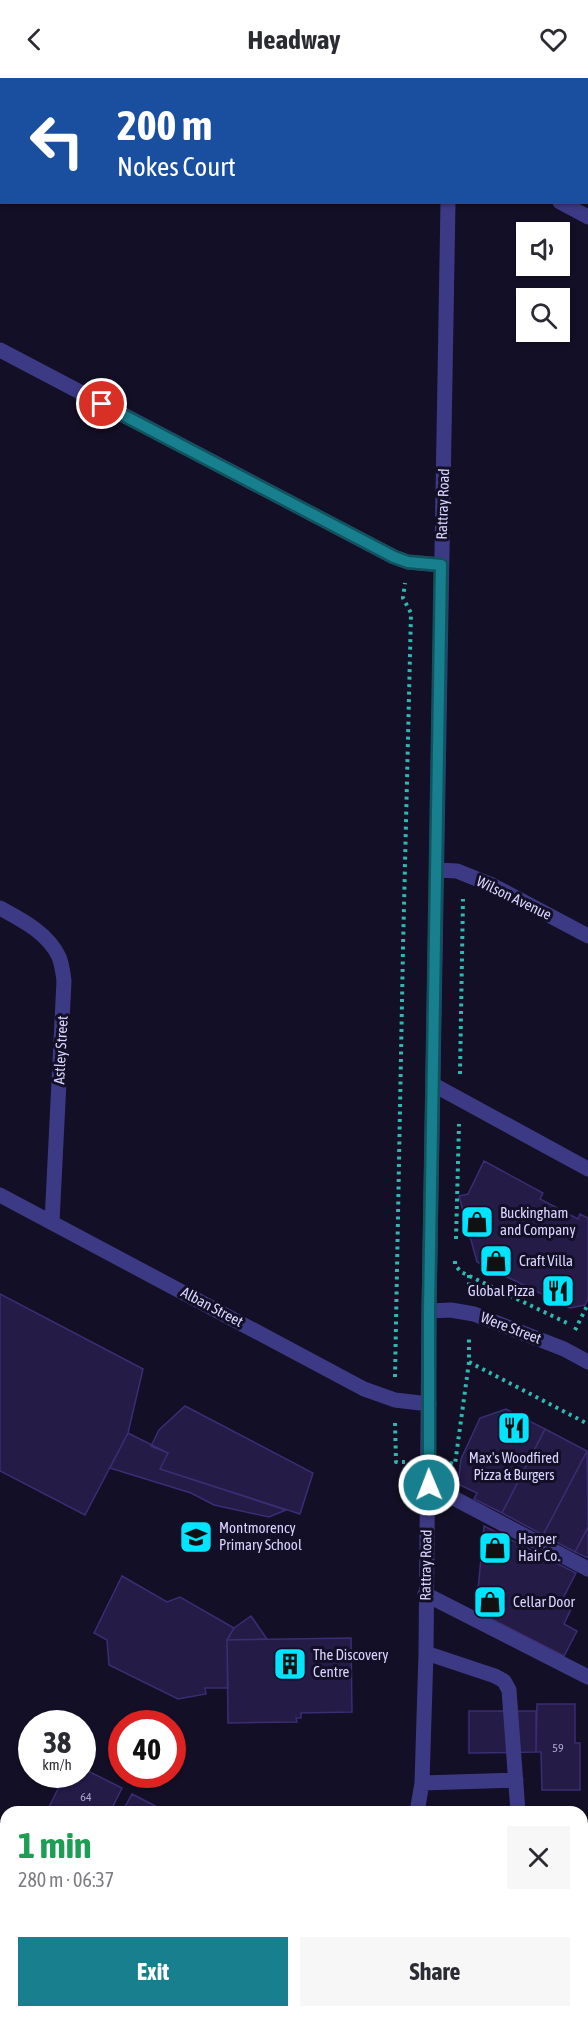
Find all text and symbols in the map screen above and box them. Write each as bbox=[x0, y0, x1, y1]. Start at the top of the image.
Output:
icon: back bbox=[18, 23, 51, 56]
icon: heart bbox=[537, 23, 570, 56]
text: Headway bbox=[248, 24, 340, 55]
text: 200 m bbox=[117, 101, 212, 149]
icon: left bbox=[18, 102, 96, 180]
text: Nokes Court bbox=[117, 151, 236, 182]
map controls bbox=[516, 222, 570, 342]
button: sound bbox=[516, 222, 570, 276]
button: search bbox=[516, 288, 570, 342]
pin bbox=[76, 378, 127, 429]
icon: arrive bbox=[85, 387, 118, 420]
street label: Rattray Road bbox=[433, 468, 452, 540]
street label: Wilson Avenue bbox=[474, 872, 555, 923]
street label: Astley Street bbox=[50, 1015, 71, 1085]
shop icon: Buckingham and Company bbox=[459, 1204, 495, 1240]
place label: Buckingham and Company bbox=[500, 1204, 576, 1238]
shop icon: Craft Villa bbox=[478, 1243, 514, 1279]
place label: Craft Villa bbox=[519, 1252, 573, 1269]
restaurant icon: Global Pizza bbox=[540, 1273, 576, 1309]
place label: Global Pizza bbox=[468, 1282, 535, 1299]
street label: Alban Street bbox=[178, 1283, 246, 1330]
street label: Were Street bbox=[479, 1308, 544, 1347]
restaurant icon: Max's Woodfired Pizza & Burgers bbox=[496, 1410, 532, 1446]
place label: Max's Woodfired Pizza & Burgers bbox=[469, 1449, 559, 1483]
position arrow bbox=[397, 1453, 461, 1517]
school or university icon: Montmorency Primary School bbox=[178, 1519, 214, 1555]
place label: Montmorency Primary School bbox=[219, 1519, 302, 1553]
street label: Rattray Road bbox=[416, 1529, 435, 1601]
shop icon: Harper Hair Co. bbox=[477, 1530, 513, 1566]
place label: Harper Hair Co. bbox=[518, 1530, 560, 1564]
shop icon: Cellar Door bbox=[472, 1584, 508, 1620]
place label: Cellar Door bbox=[513, 1593, 575, 1610]
building icon: The Discovery Centre bbox=[272, 1646, 308, 1682]
place label: The Discovery Centre bbox=[313, 1646, 388, 1680]
speed limit sign: 40 bbox=[108, 1710, 186, 1788]
text: 38 bbox=[43, 1725, 71, 1759]
house number: 59 bbox=[552, 1741, 564, 1755]
text: km/h bbox=[42, 1756, 72, 1773]
house number: 64 bbox=[80, 1790, 92, 1804]
text: 1 min bbox=[18, 1824, 92, 1866]
button: close bbox=[507, 1826, 570, 1889]
text: 280 m · 06:37 bbox=[18, 1868, 114, 1891]
button: Exit bbox=[18, 1937, 288, 2006]
button: Share bbox=[300, 1937, 570, 2006]

